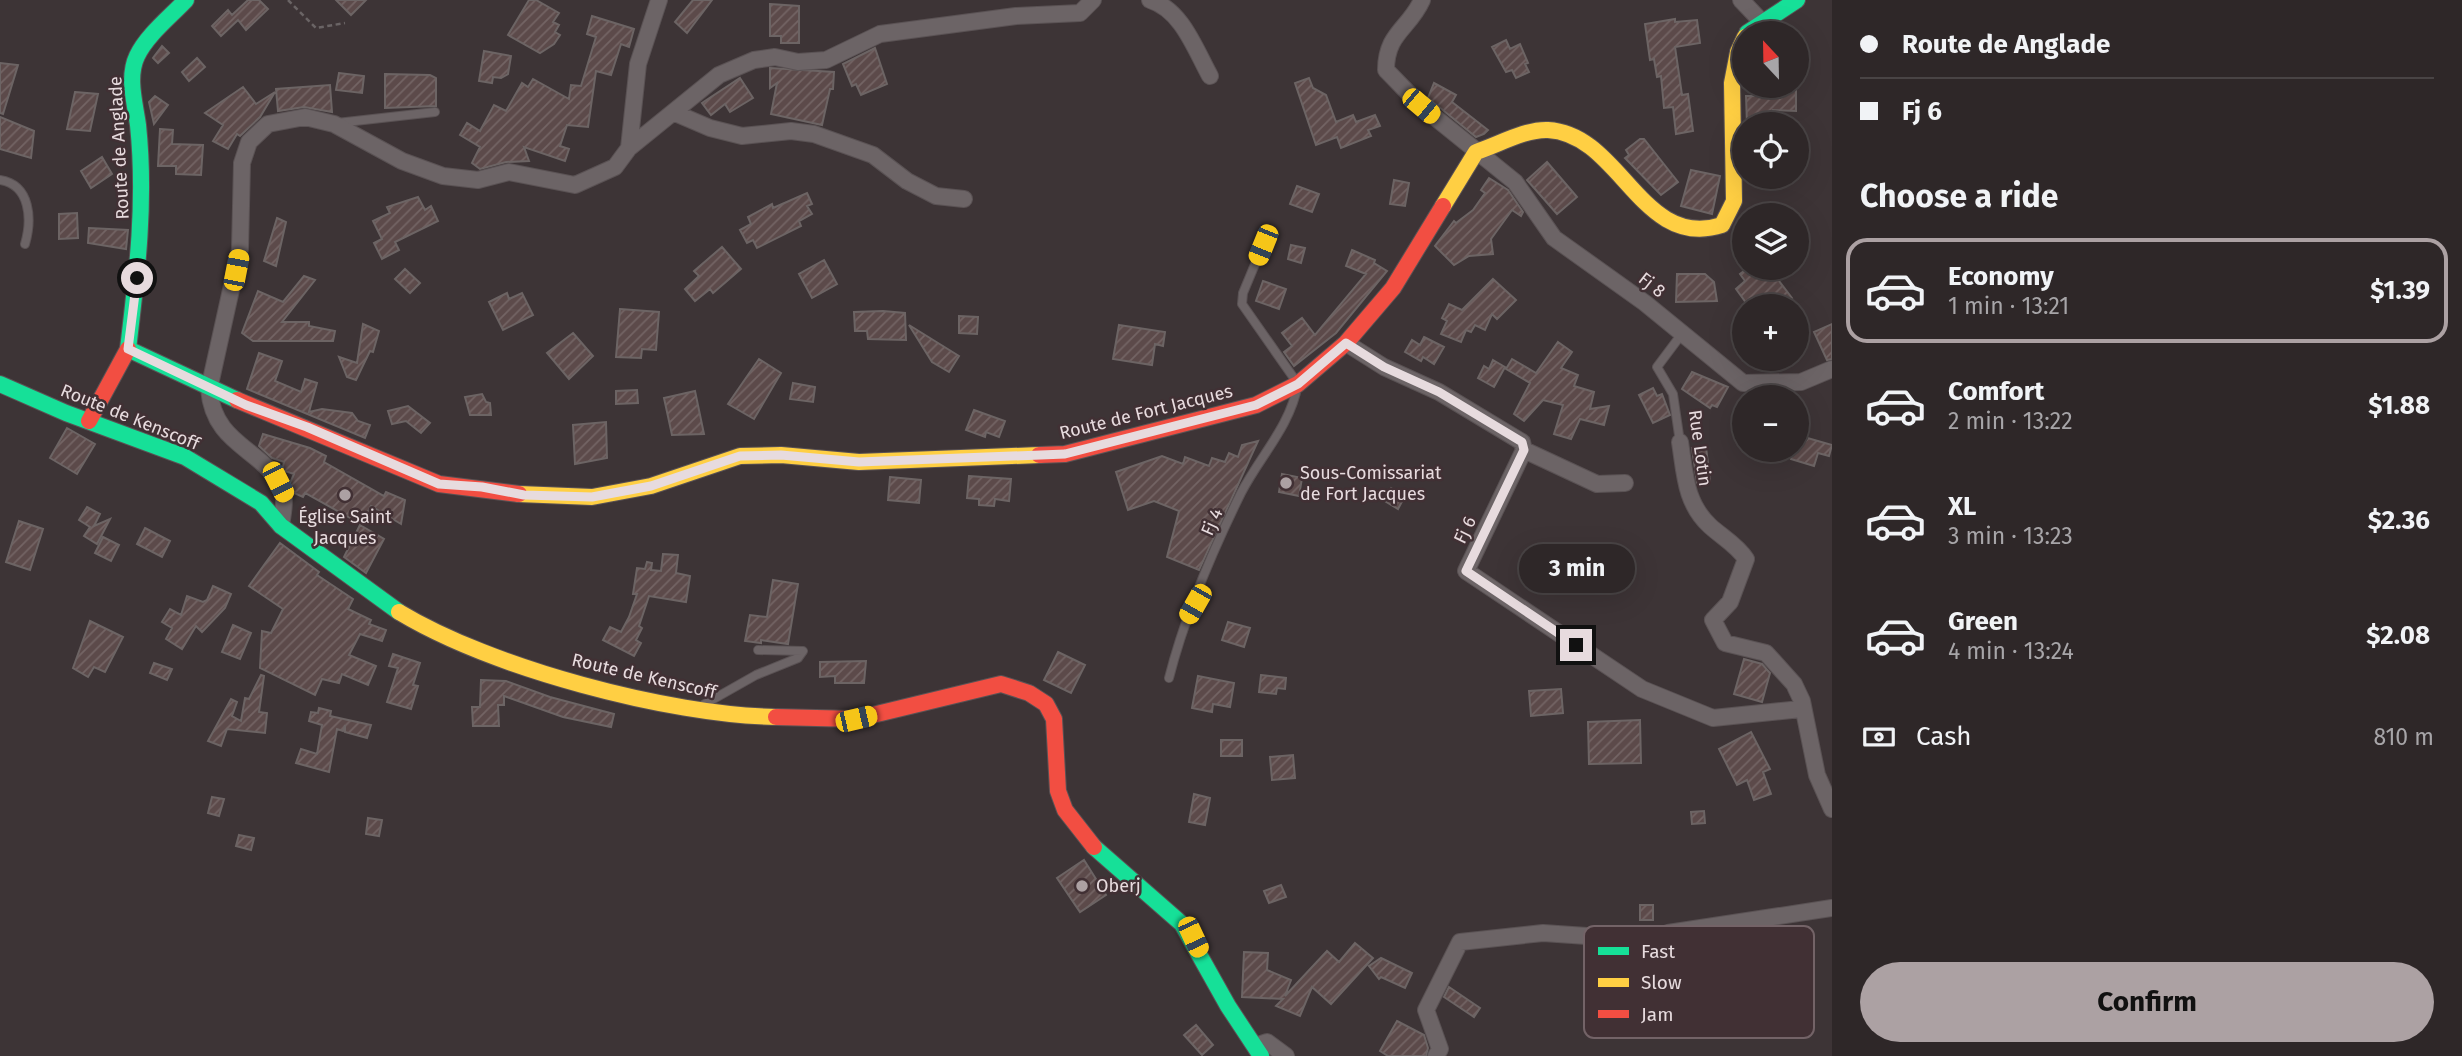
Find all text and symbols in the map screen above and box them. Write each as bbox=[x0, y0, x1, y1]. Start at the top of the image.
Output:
north arrow bbox=[1732, 21, 1810, 98]
map controls bbox=[1732, 21, 1809, 462]
text: Route de Anglade bbox=[1902, 29, 2110, 60]
street label: Route de Anglade bbox=[104, 76, 134, 220]
car bbox=[1399, 84, 1444, 128]
text: Fj 6 bbox=[1902, 96, 1942, 127]
button: locate bbox=[1732, 112, 1809, 189]
text: Choose a ride bbox=[1860, 177, 2058, 215]
button: layers bbox=[1732, 203, 1809, 280]
car bbox=[1246, 222, 1281, 268]
car bbox=[222, 247, 251, 293]
icon: car bbox=[1864, 259, 1927, 322]
text: Economy bbox=[1948, 261, 2054, 292]
route start bbox=[121, 262, 153, 294]
street label: Fj 8 bbox=[1634, 268, 1670, 302]
text: $1.39 bbox=[2370, 275, 2430, 306]
text: 1 min · 13:21 bbox=[1948, 292, 2069, 320]
button: + bbox=[1732, 294, 1809, 371]
icon: car bbox=[1864, 374, 1927, 437]
text: Comfort bbox=[1948, 376, 2044, 407]
street label: Route de Kenscoff bbox=[57, 379, 204, 456]
street label: Route de Fort Jacques bbox=[1057, 380, 1235, 444]
button: − bbox=[1732, 385, 1809, 462]
text: $1.88 bbox=[2368, 390, 2430, 421]
text: 2 min · 13:22 bbox=[1948, 407, 2073, 435]
street label: Rue Lotin bbox=[1684, 408, 1716, 488]
car bbox=[260, 459, 297, 505]
place label: Sous-Comissariat de Fort Jacques bbox=[1300, 462, 1442, 505]
marker: Sous-Comissariat de Fort Jacques bbox=[1278, 475, 1294, 491]
marker: Église Saint Jacques bbox=[337, 487, 353, 503]
icon: car bbox=[1864, 489, 1927, 552]
text: XL bbox=[1948, 491, 1976, 522]
place label: Église Saint Jacques bbox=[298, 505, 392, 549]
street label: Fj 4 bbox=[1196, 505, 1228, 539]
text: $2.36 bbox=[2368, 505, 2430, 536]
street label: Fj 6 bbox=[1449, 513, 1481, 547]
text: 3 min · 13:23 bbox=[1948, 522, 2073, 550]
callout: 3 min bbox=[1518, 544, 1634, 592]
text: 3 min bbox=[1549, 554, 1605, 582]
car bbox=[1176, 581, 1215, 627]
icon: car bbox=[1864, 604, 1927, 667]
text: Green bbox=[1948, 606, 2018, 637]
text: $2.08 bbox=[2366, 620, 2430, 651]
route end bbox=[1560, 629, 1592, 661]
text: 4 min · 13:24 bbox=[1948, 637, 2074, 665]
street label: Route de Kenscoff bbox=[570, 649, 720, 704]
car bbox=[834, 704, 879, 734]
icon: cash bbox=[1860, 718, 1898, 756]
text: Cash bbox=[1916, 721, 1972, 752]
text: 810 m bbox=[2373, 723, 2434, 751]
place label: Oberj bbox=[1096, 875, 1141, 897]
marker: Oberj bbox=[1074, 878, 1090, 894]
car bbox=[1175, 914, 1212, 960]
legend bbox=[1584, 926, 1814, 1038]
text: Fast bbox=[1641, 940, 1675, 963]
button: Confirm bbox=[1860, 962, 2434, 1042]
text: Slow bbox=[1641, 971, 1682, 994]
text: Jam bbox=[1641, 1003, 1673, 1026]

